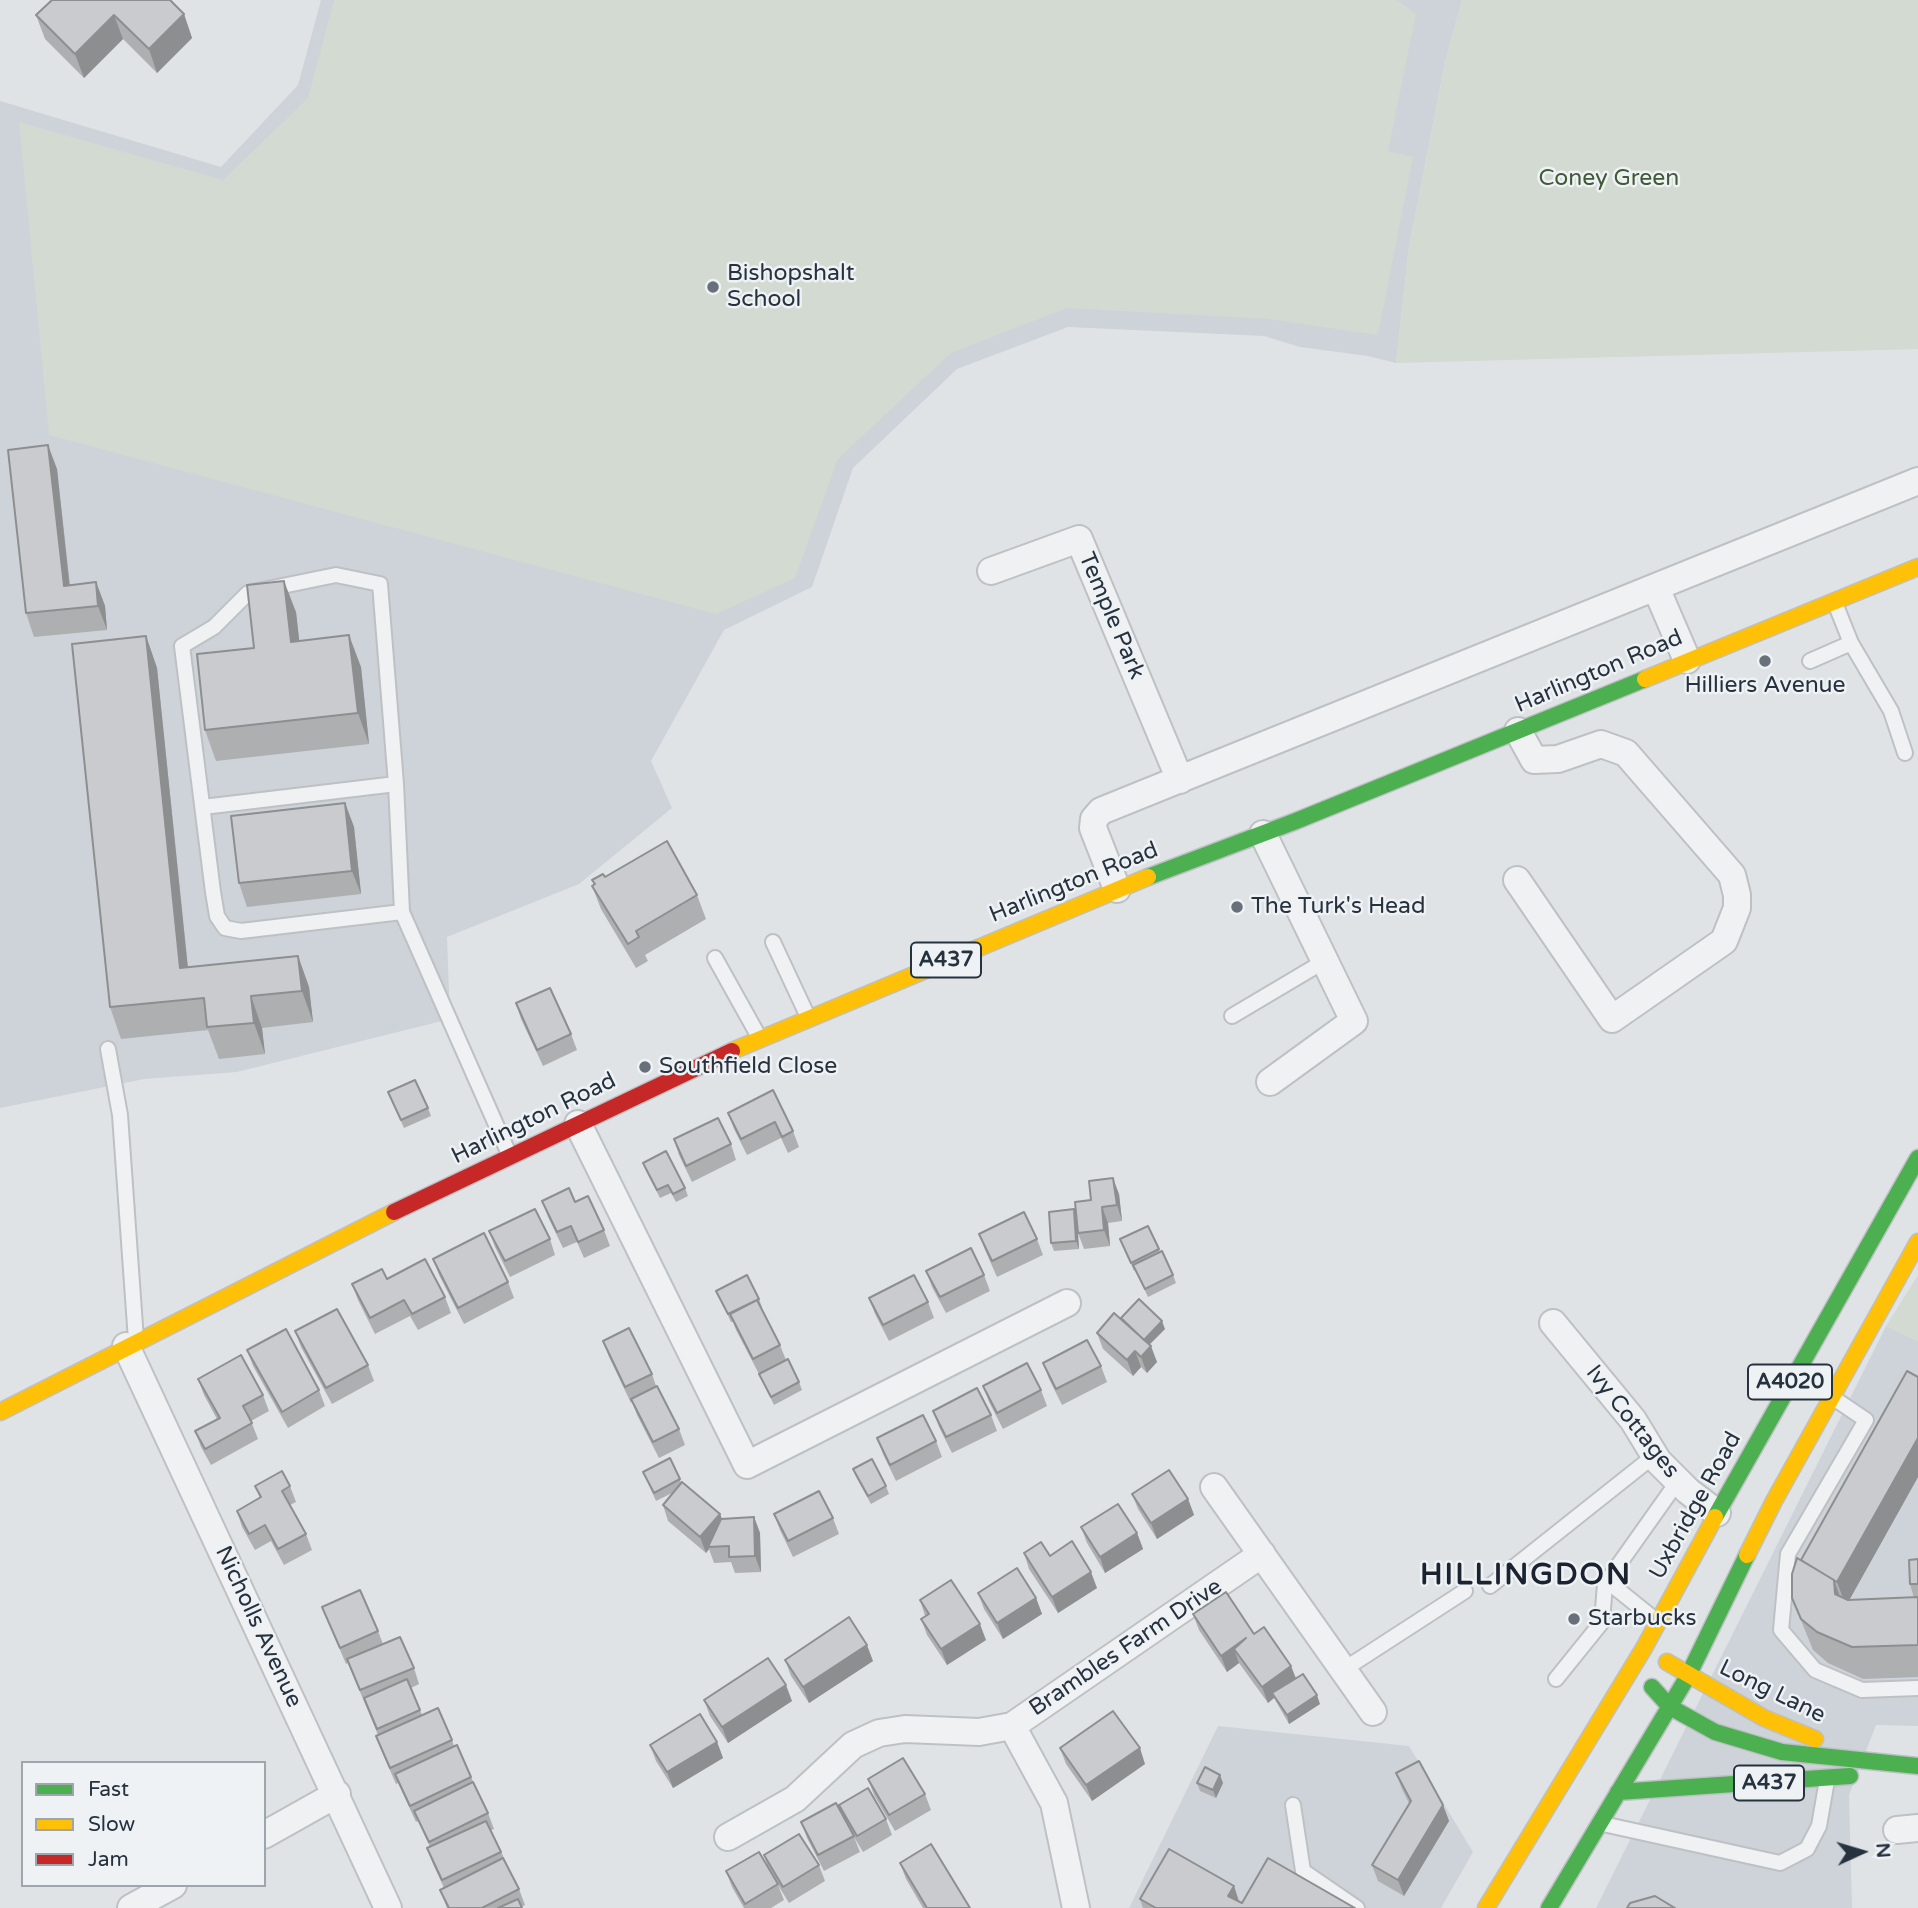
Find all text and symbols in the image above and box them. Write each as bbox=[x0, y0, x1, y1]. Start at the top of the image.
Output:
park label: Coney Green bbox=[1539, 165, 1679, 193]
place label: Bishopshalt School bbox=[727, 260, 855, 314]
marker: Bishopshalt School bbox=[705, 279, 721, 295]
street label: Temple Park bbox=[1072, 548, 1150, 684]
street label: Harlington Road bbox=[1511, 624, 1687, 720]
marker: Hilliers Avenue bbox=[1757, 653, 1773, 669]
place label: Hilliers Avenue bbox=[1684, 672, 1846, 700]
street label: Harlington Road bbox=[986, 837, 1162, 929]
place label: The Turk's Head bbox=[1251, 893, 1425, 921]
marker: The Turk's Head bbox=[1229, 899, 1245, 915]
road number: A437 bbox=[911, 942, 981, 978]
place label: Southfield Close bbox=[659, 1053, 837, 1081]
marker: Southfield Close bbox=[637, 1059, 653, 1075]
street label: Harlington Road bbox=[447, 1067, 621, 1171]
street label: Ivy Cottages bbox=[1579, 1360, 1685, 1484]
road number: A4020 bbox=[1748, 1364, 1832, 1400]
street label: Uxbridge Road bbox=[1644, 1427, 1748, 1585]
street label: Nicholls Avenue bbox=[209, 1542, 307, 1712]
district label: HILLINGDON bbox=[1421, 1558, 1631, 1594]
street label: Brambles Farm Drive bbox=[1024, 1573, 1228, 1723]
place label: Starbucks bbox=[1588, 1605, 1696, 1633]
marker: Starbucks bbox=[1566, 1611, 1582, 1627]
street label: Long Lane bbox=[1714, 1654, 1830, 1730]
legend bbox=[21, 1761, 266, 1887]
road number: A437 bbox=[1734, 1766, 1804, 1800]
text: Fast bbox=[88, 1777, 129, 1802]
text: Slow bbox=[88, 1812, 135, 1837]
north arrow bbox=[1827, 1817, 1897, 1887]
text: N bbox=[1871, 1842, 1894, 1859]
text: Jam bbox=[88, 1847, 129, 1872]

